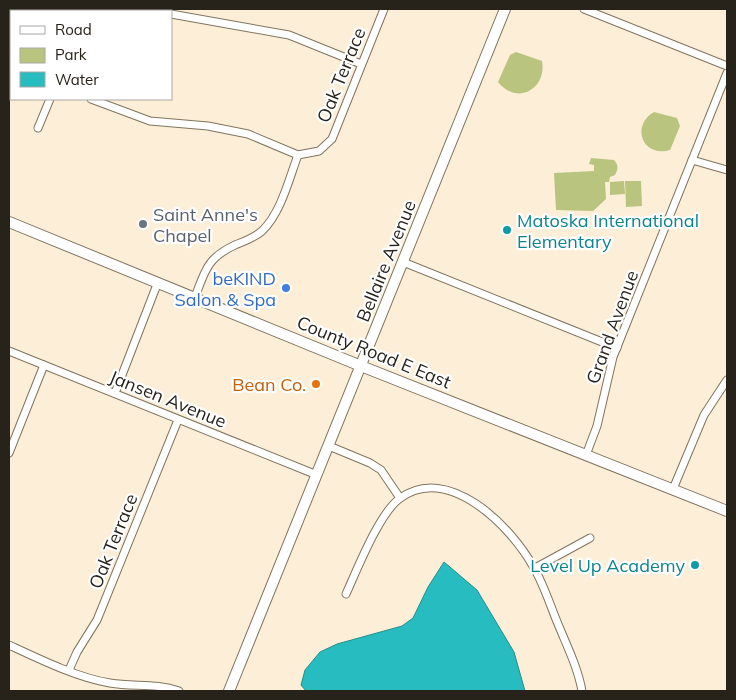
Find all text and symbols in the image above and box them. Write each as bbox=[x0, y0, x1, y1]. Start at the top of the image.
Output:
legend bbox=[10, 10, 172, 100]
text: Road bbox=[55, 20, 92, 39]
street label: Oak Terrace bbox=[312, 24, 370, 126]
text: Park bbox=[55, 45, 87, 64]
text: Water bbox=[55, 70, 99, 89]
street label: Bellaire Avenue bbox=[351, 197, 421, 325]
place label: Saint Anne's Chapel bbox=[153, 203, 258, 247]
place label: Matoska International Elementary bbox=[517, 209, 699, 253]
marker: Saint Anne's Chapel bbox=[137, 218, 149, 230]
marker: Matoska International Elementary bbox=[501, 224, 513, 236]
place label: beKIND Salon & Spa bbox=[175, 267, 276, 311]
street label: Grand Avenue bbox=[581, 267, 643, 387]
marker: beKIND Salon & Spa bbox=[280, 282, 292, 294]
street label: County Road E East bbox=[294, 311, 454, 393]
street label: Jansen Avenue bbox=[106, 365, 230, 433]
place label: Bean Co. bbox=[232, 373, 306, 396]
marker: Bean Co. bbox=[310, 378, 322, 390]
street label: Oak Terrace bbox=[84, 490, 142, 592]
place label: Level Up Academy bbox=[530, 554, 685, 577]
marker: Level Up Academy bbox=[689, 559, 701, 571]

